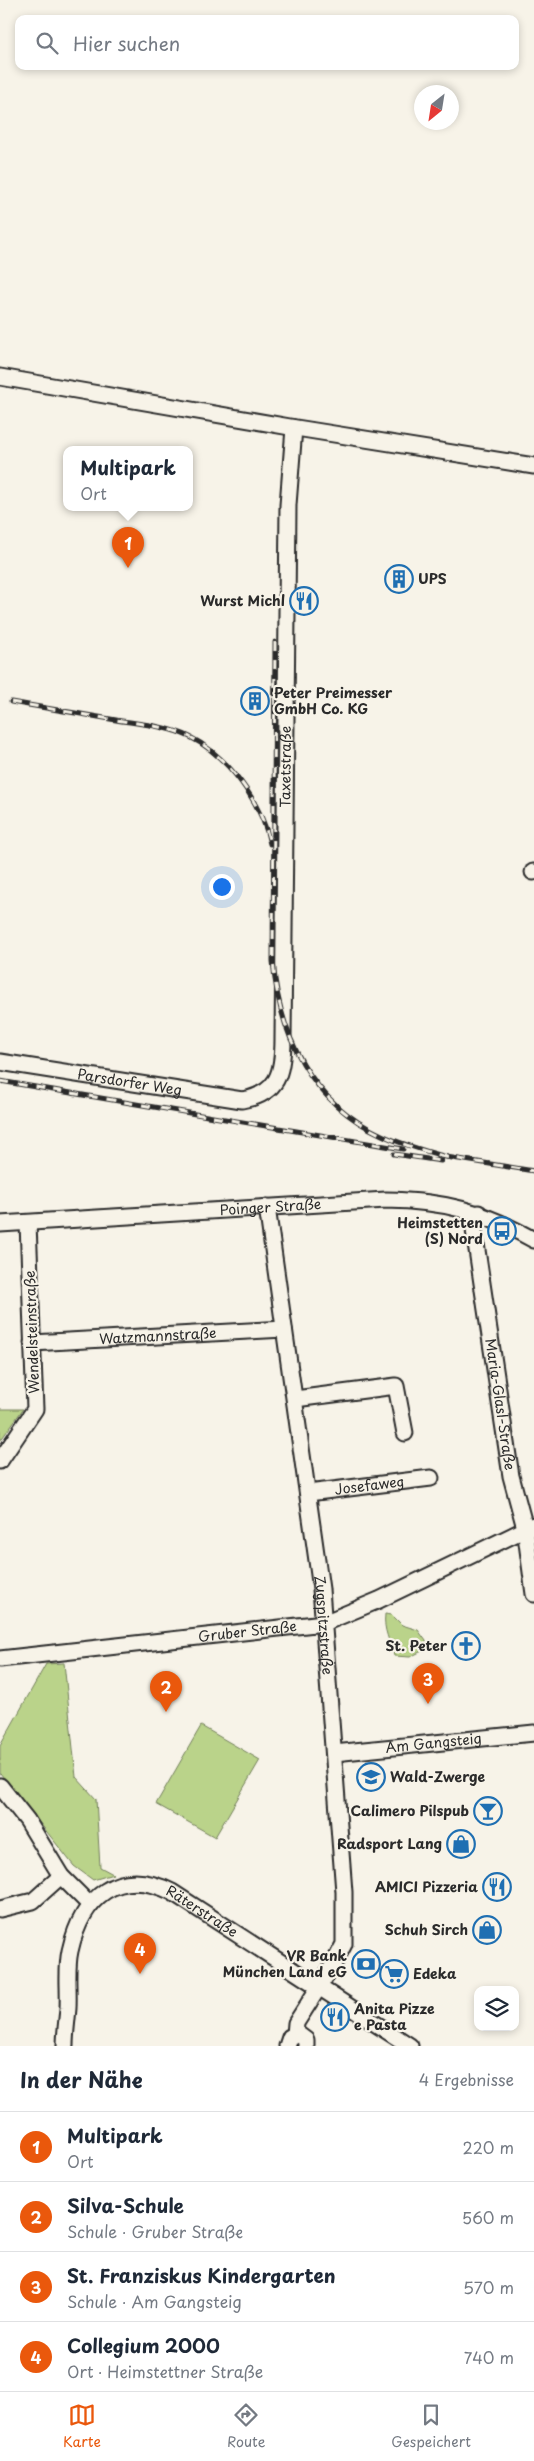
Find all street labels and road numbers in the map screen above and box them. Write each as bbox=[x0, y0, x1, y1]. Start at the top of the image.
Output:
street label: Taxetstraße bbox=[274, 726, 296, 808]
street label: Parsdorfer Weg bbox=[76, 1063, 183, 1100]
street label: Poinger Straße bbox=[219, 1193, 322, 1220]
street label: Wendelsteinstraße bbox=[19, 1270, 44, 1394]
street label: Watzmannstraße bbox=[99, 1322, 217, 1349]
street label: Maria-Glasl-Straße bbox=[480, 1337, 521, 1472]
street label: Josefaweg bbox=[333, 1470, 406, 1500]
street label: Zugspitzstraße bbox=[309, 1574, 338, 1675]
street label: Gruber Straße bbox=[197, 1615, 298, 1647]
street label: Am Gangsteig bbox=[384, 1727, 483, 1758]
street label: Räterstraße bbox=[163, 1880, 242, 1942]

